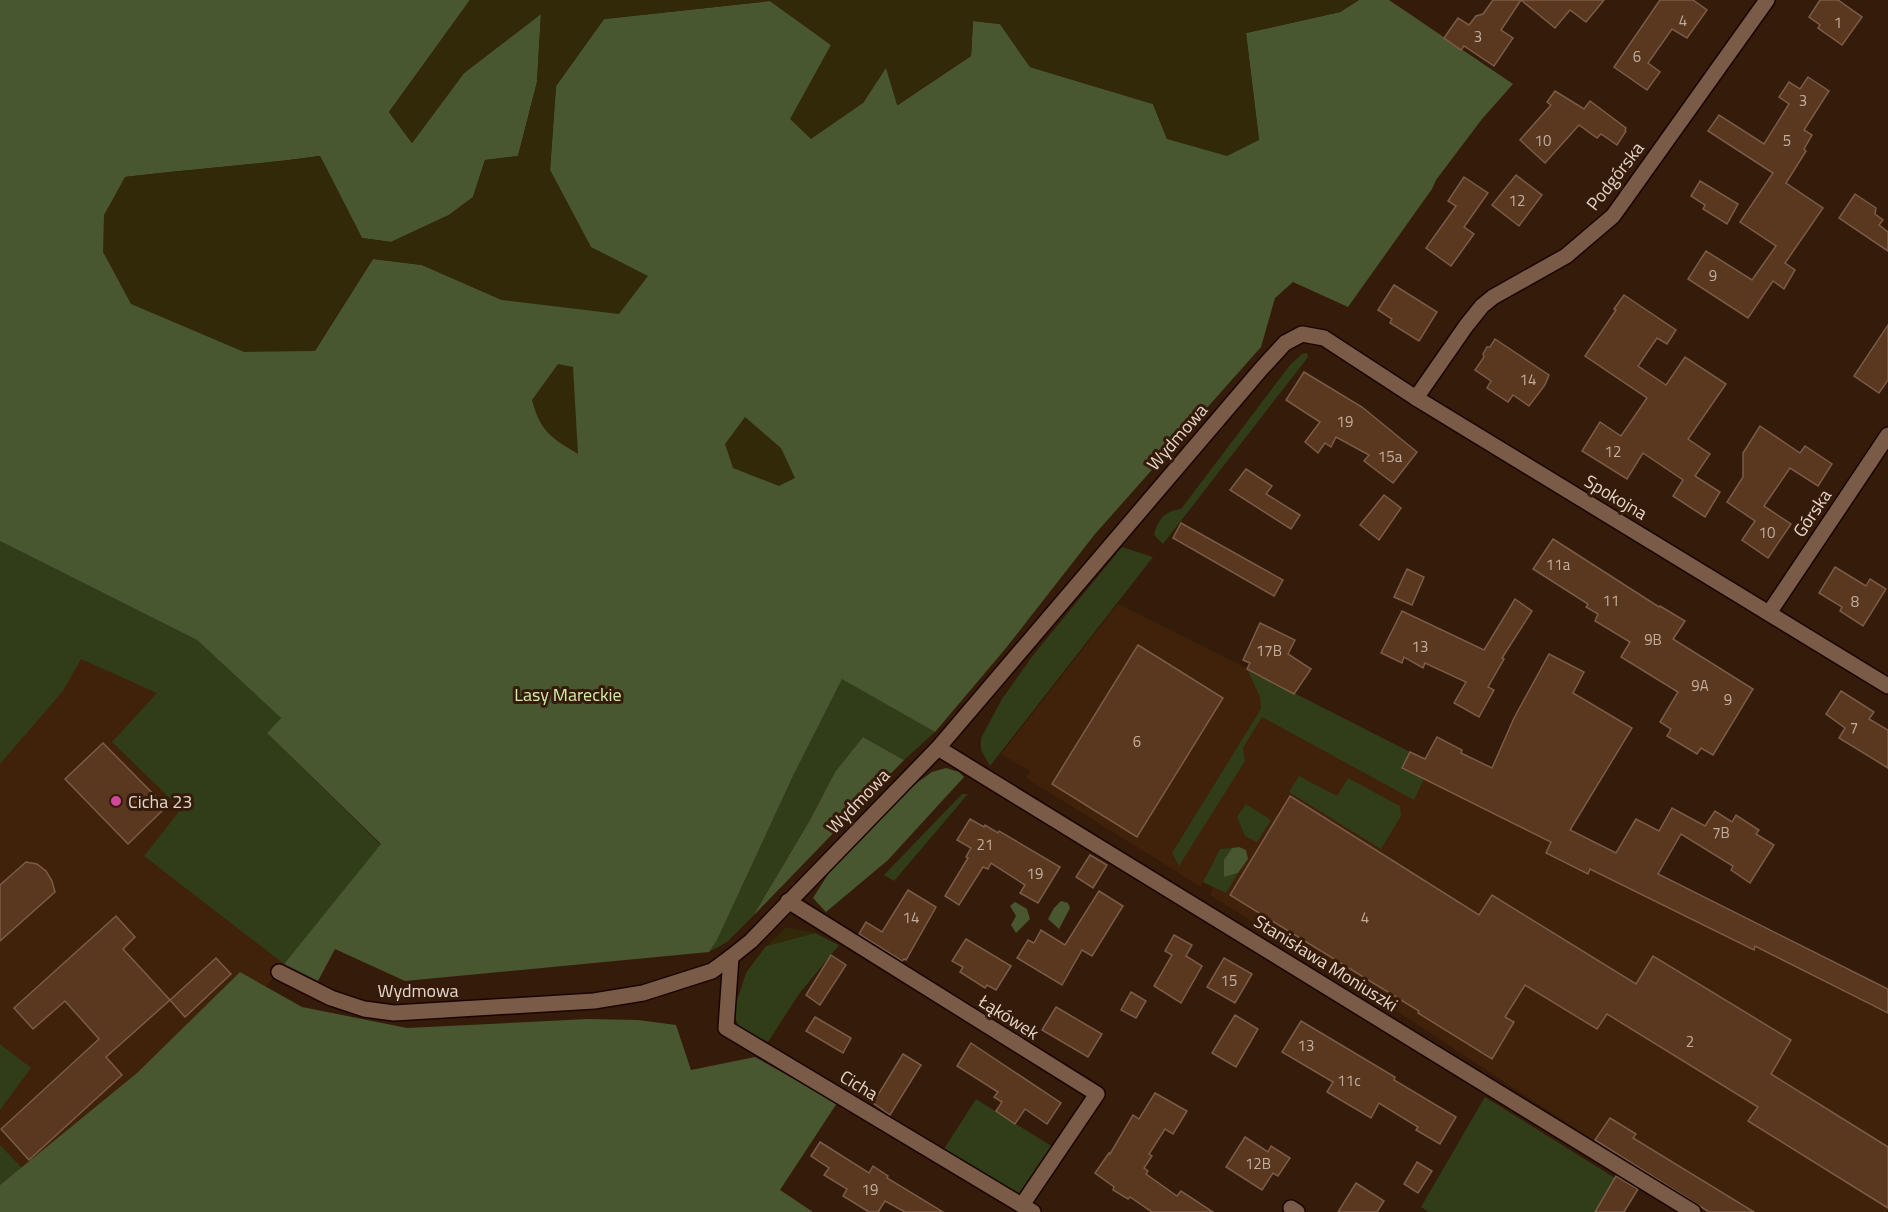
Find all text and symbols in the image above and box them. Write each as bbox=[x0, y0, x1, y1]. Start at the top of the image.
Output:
house number: 4 bbox=[1679, 9, 1687, 32]
house number: 1 bbox=[1834, 11, 1842, 34]
house number: 3 bbox=[1474, 25, 1482, 48]
house number: 6 bbox=[1633, 45, 1641, 68]
house number: 3 bbox=[1799, 89, 1807, 112]
house number: 10 bbox=[1535, 129, 1551, 152]
house number: 5 bbox=[1783, 129, 1791, 152]
street label: Podgórska bbox=[1580, 136, 1650, 216]
house number: 12 bbox=[1509, 189, 1525, 212]
house number: 9 bbox=[1709, 264, 1717, 287]
house number: 14 bbox=[1520, 368, 1536, 391]
street label: Wydmowa bbox=[1140, 398, 1214, 476]
house number: 19 bbox=[1337, 410, 1353, 433]
house number: 12 bbox=[1605, 440, 1621, 463]
house number: 15a bbox=[1378, 445, 1403, 468]
street label: Spokojna bbox=[1579, 468, 1653, 526]
street label: Górska bbox=[1786, 484, 1838, 542]
house number: 10 bbox=[1759, 521, 1775, 544]
house number: 11a bbox=[1546, 553, 1571, 576]
house number: 11 bbox=[1603, 589, 1619, 612]
house number: 8 bbox=[1851, 590, 1859, 613]
house number: 9B bbox=[1644, 628, 1662, 651]
house number: 13 bbox=[1412, 635, 1428, 658]
house number: 17B bbox=[1256, 639, 1282, 662]
house number: 9A bbox=[1691, 674, 1709, 697]
park label: Lasy Mareckie bbox=[514, 681, 622, 708]
house number: 9 bbox=[1724, 688, 1732, 711]
house number: 7 bbox=[1850, 716, 1858, 739]
house number: 6 bbox=[1133, 730, 1141, 753]
street label: Wydmowa bbox=[820, 762, 896, 840]
place label: Cicha 23 bbox=[128, 788, 192, 815]
marker: Cicha 23 bbox=[109, 794, 123, 808]
house number: 7B bbox=[1712, 821, 1730, 844]
house number: 21 bbox=[977, 833, 993, 856]
house number: 19 bbox=[1027, 862, 1043, 885]
house number: 14 bbox=[903, 906, 919, 929]
house number: 4 bbox=[1361, 906, 1369, 929]
street label: Stanisława Moniuszki bbox=[1249, 908, 1403, 1018]
house number: 15 bbox=[1221, 969, 1237, 992]
street label: Wydmowa bbox=[377, 977, 459, 1004]
street label: Łąkówek bbox=[973, 987, 1045, 1046]
house number: 2 bbox=[1686, 1030, 1694, 1053]
house number: 13 bbox=[1298, 1034, 1314, 1057]
street label: Cicha bbox=[835, 1063, 883, 1107]
house number: 11c bbox=[1337, 1069, 1361, 1092]
house number: 12B bbox=[1245, 1152, 1271, 1175]
house number: 19 bbox=[862, 1178, 878, 1201]

